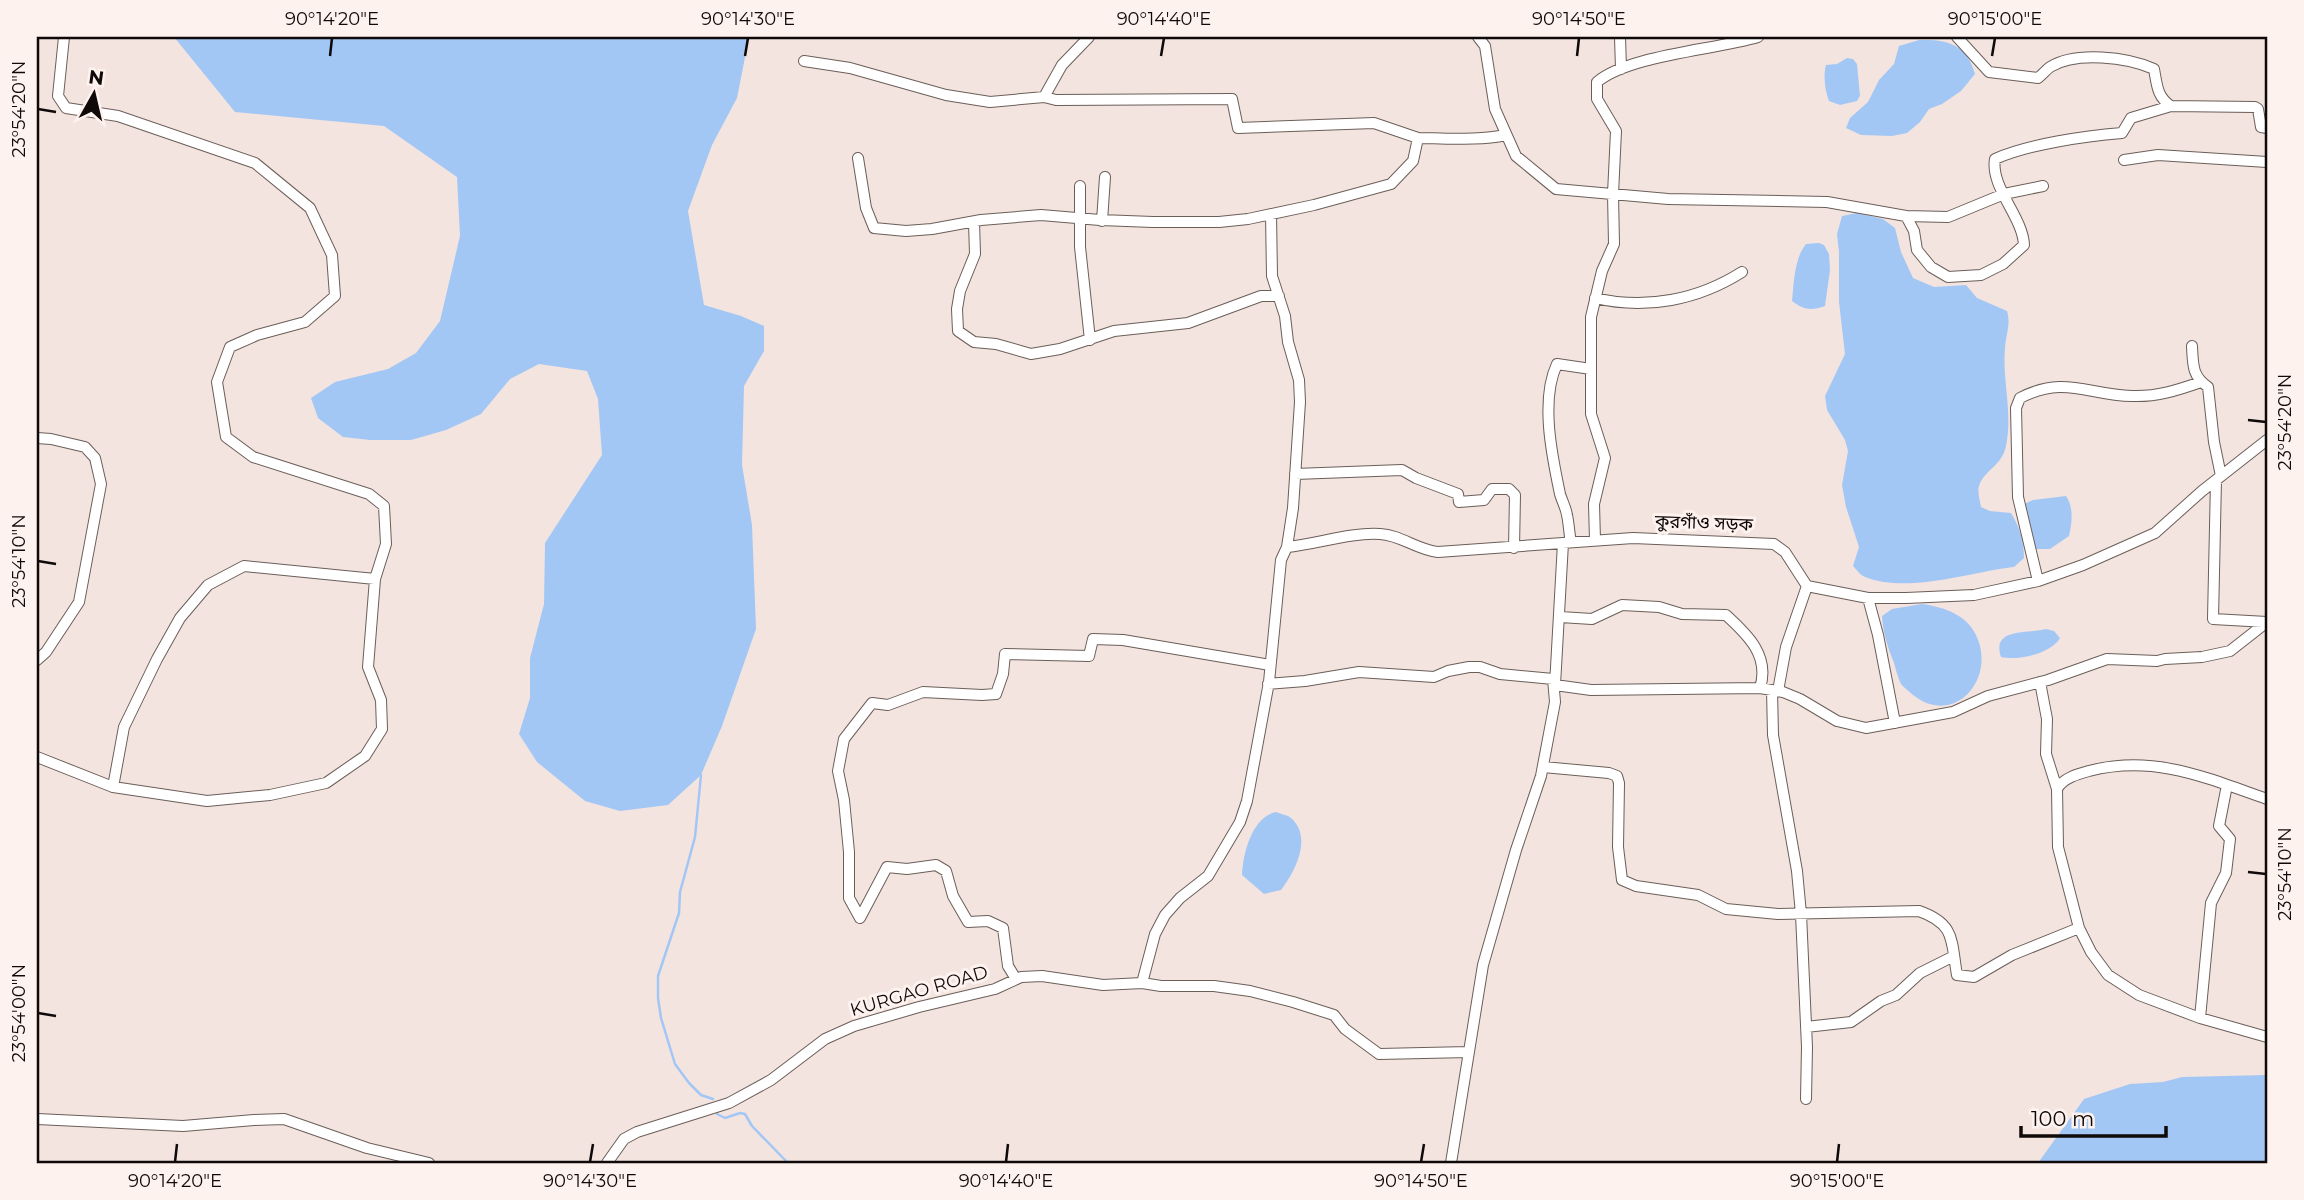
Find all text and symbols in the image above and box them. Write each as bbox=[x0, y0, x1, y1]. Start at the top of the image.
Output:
text: 90°14'20"E bbox=[285, 8, 379, 30]
text: 90°14'30"E bbox=[701, 8, 795, 30]
text: 90°14'40"E bbox=[1117, 8, 1211, 30]
text: 90°14'50"E bbox=[1532, 8, 1626, 30]
text: 90°15'00"E bbox=[1948, 8, 2042, 30]
text: 23°54'20"N bbox=[8, 60, 30, 158]
north arrow bbox=[60, 60, 130, 130]
text: N bbox=[87, 65, 106, 90]
text: 23°54'20"N bbox=[2274, 373, 2296, 471]
street label: কুরগাঁও সড়ক bbox=[1654, 510, 1754, 536]
text: 23°54'10"N bbox=[8, 514, 30, 608]
text: 23°54'10"N bbox=[2274, 827, 2296, 921]
street label: KURGAO ROAD bbox=[848, 961, 990, 1021]
text: 23°54'00"N bbox=[8, 964, 30, 1062]
scale bar bbox=[2021, 1095, 2166, 1139]
text: 100 m bbox=[2031, 1106, 2094, 1131]
text: 90°14'20"E bbox=[128, 1170, 222, 1192]
text: 90°14'30"E bbox=[543, 1170, 637, 1192]
text: 90°14'40"E bbox=[959, 1170, 1053, 1192]
text: 90°14'50"E bbox=[1374, 1170, 1468, 1192]
text: 90°15'00"E bbox=[1790, 1170, 1884, 1192]

